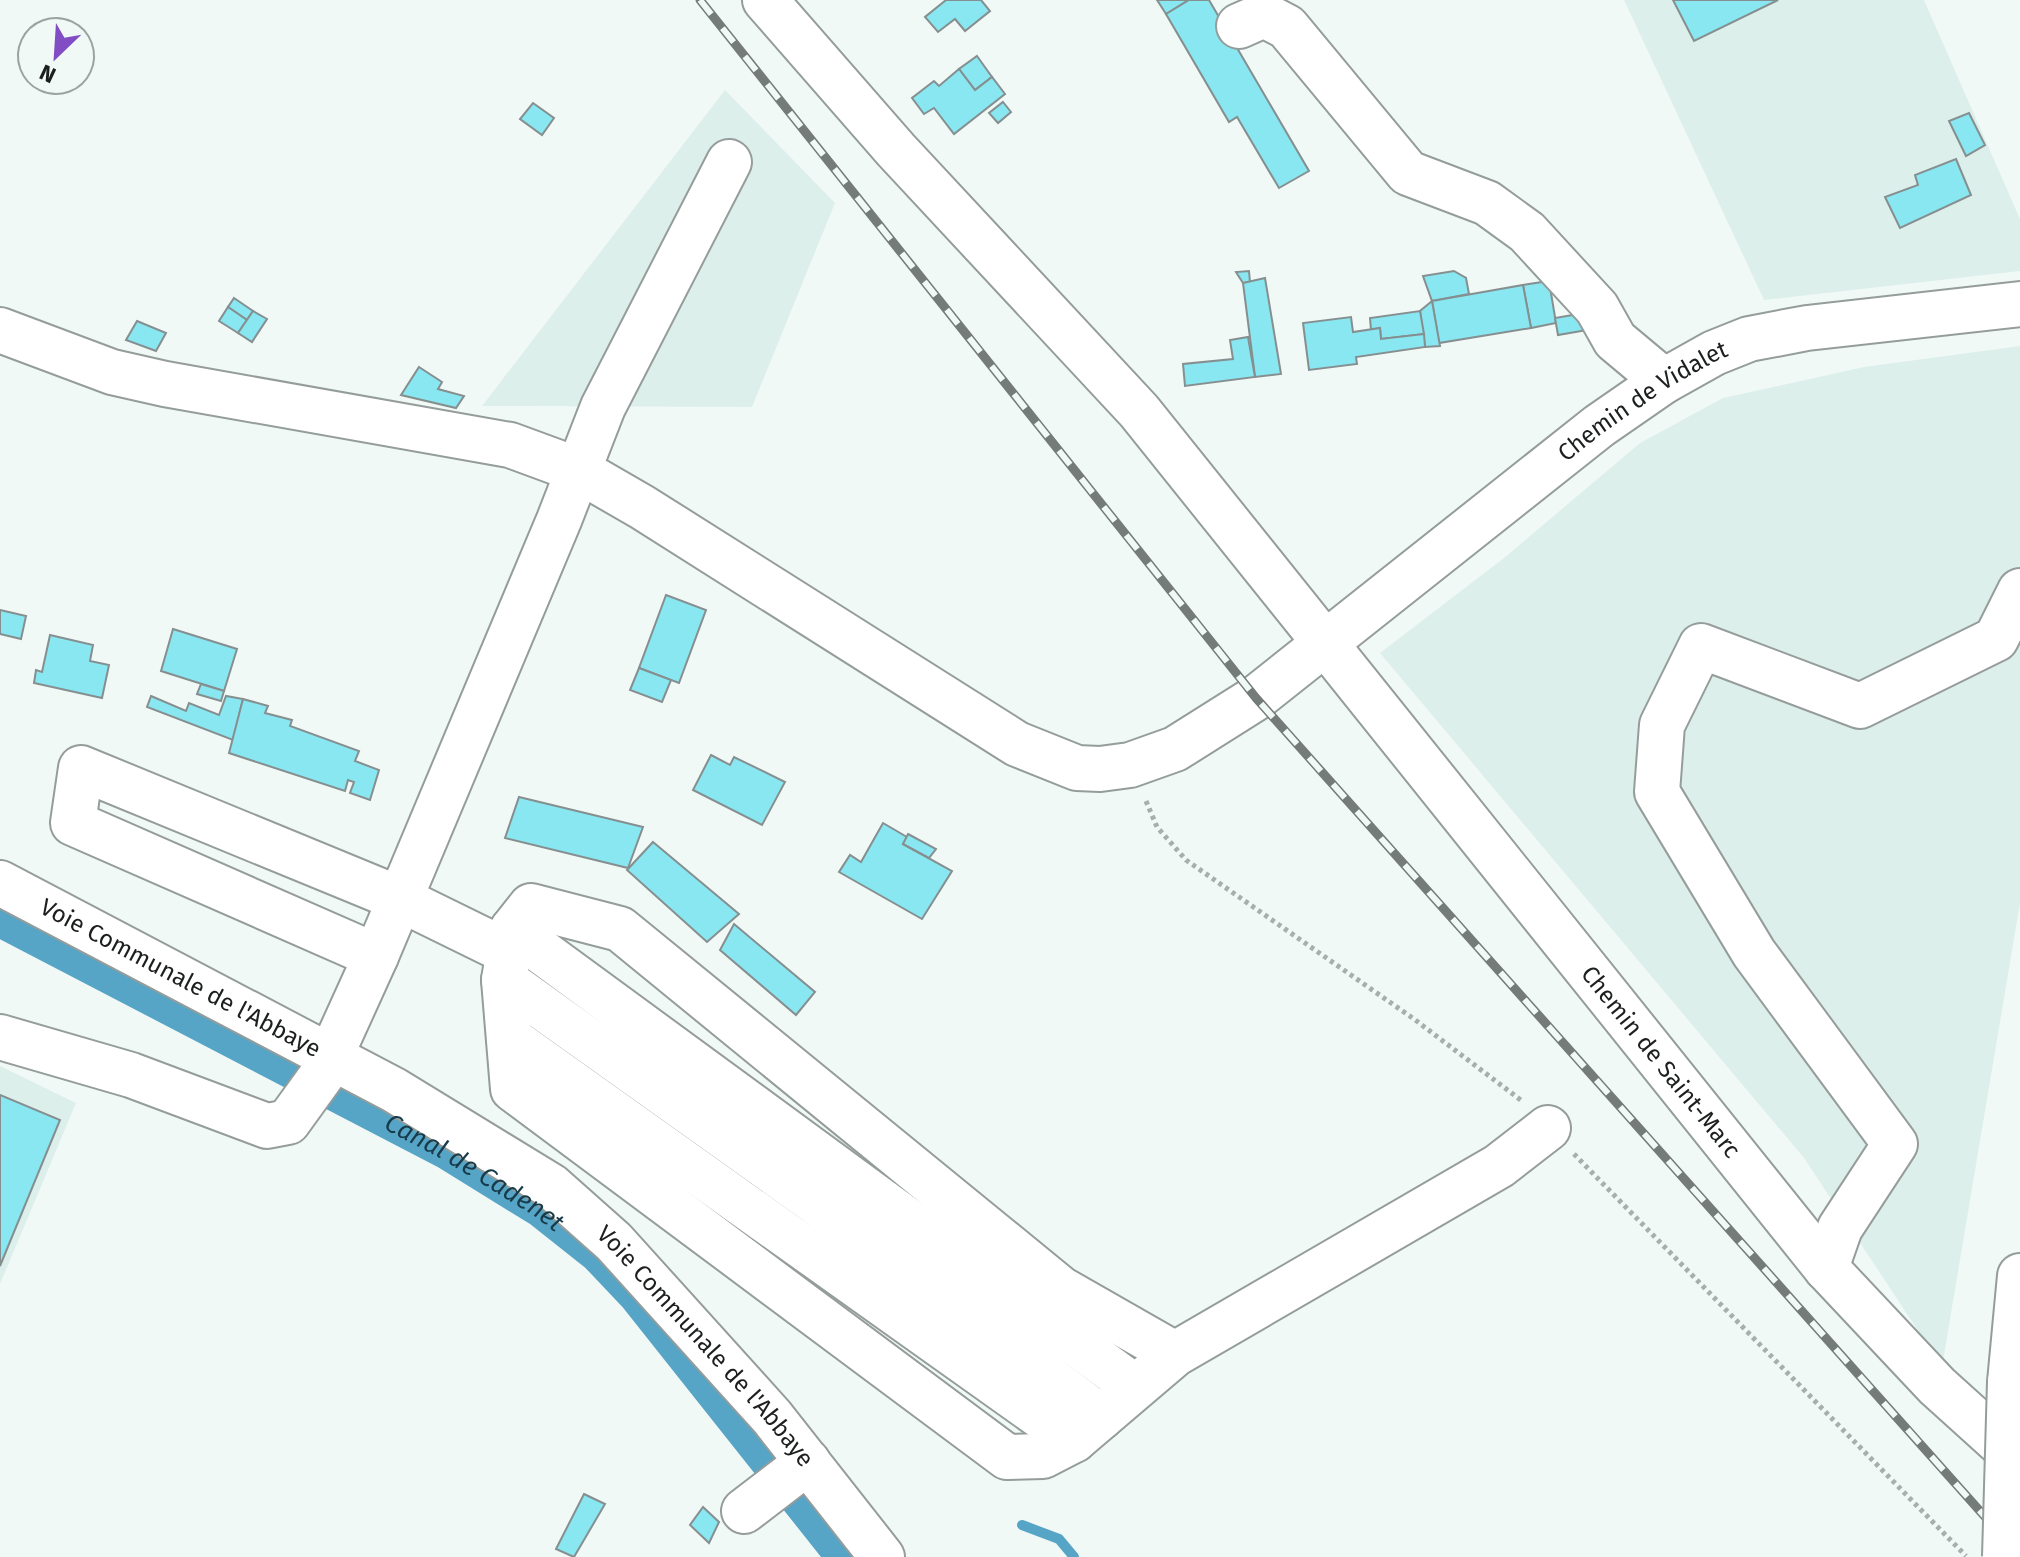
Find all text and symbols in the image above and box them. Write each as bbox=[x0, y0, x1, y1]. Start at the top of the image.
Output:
north arrow bbox=[16, 16, 96, 96]
text: N bbox=[35, 58, 60, 89]
street label: Chemin de Vidalet bbox=[1552, 335, 1732, 467]
street label: Voie Communale de l'Abbaye bbox=[35, 893, 326, 1063]
street label: Chemin de Saint-Marc bbox=[1575, 960, 1746, 1164]
water label: Canal de Cadenet bbox=[380, 1107, 571, 1238]
street label: Voie Communale de l'Abbaye bbox=[591, 1220, 820, 1472]

